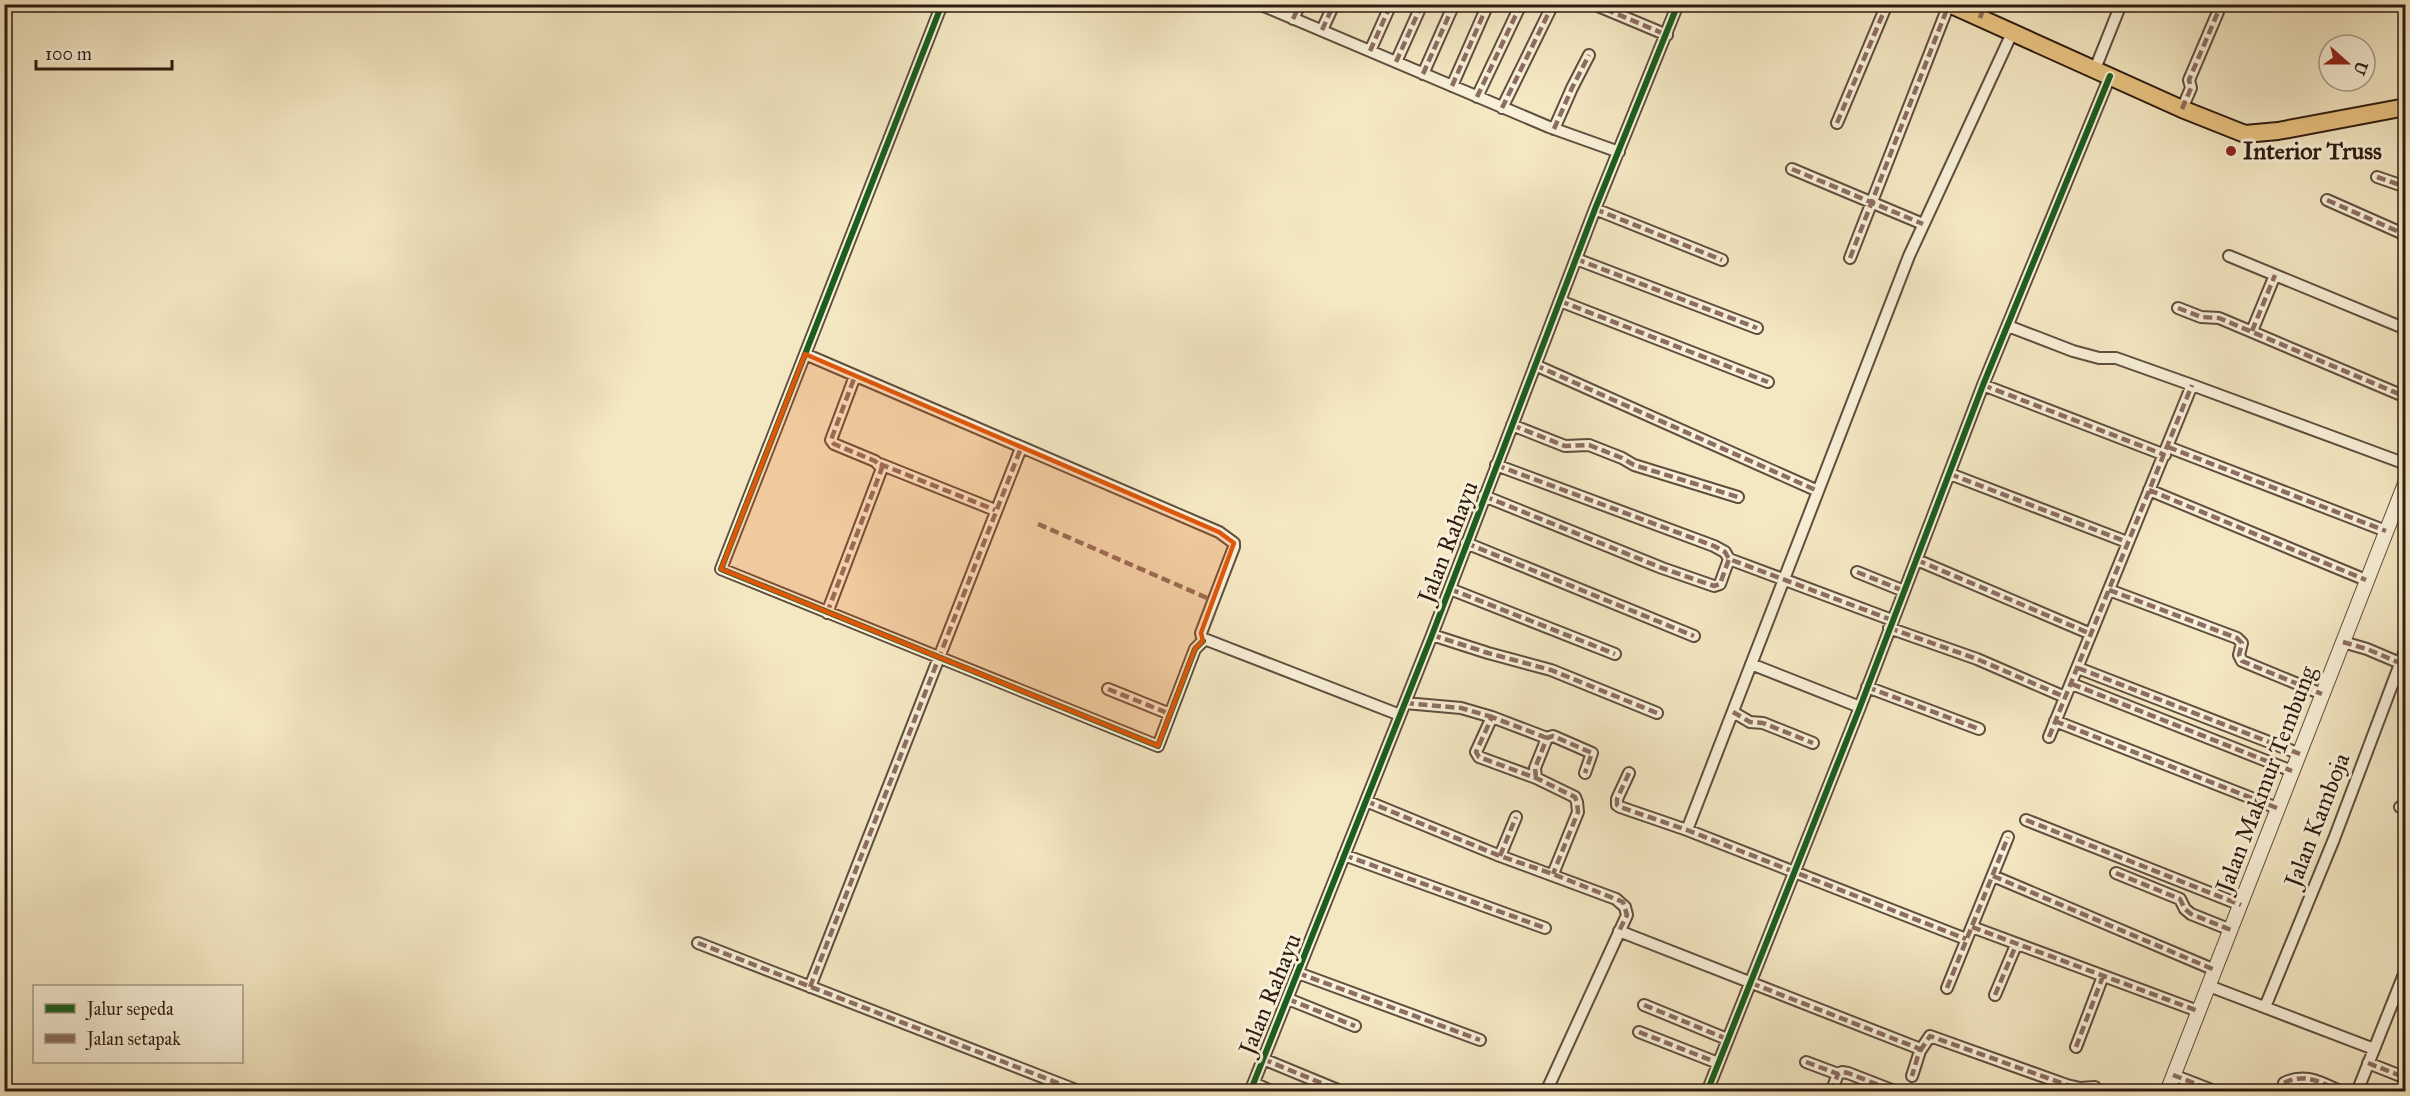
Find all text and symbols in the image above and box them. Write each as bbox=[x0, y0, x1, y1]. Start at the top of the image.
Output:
scale bar bbox=[36, 33, 172, 71]
north arrow bbox=[2317, 33, 2377, 93]
text: 100 m bbox=[45, 43, 92, 65]
text: U bbox=[2349, 59, 2372, 78]
place label: Interior Truss bbox=[2243, 136, 2382, 166]
marker: Interior Truss bbox=[2224, 144, 2238, 158]
street label: Jalan Rahayu bbox=[1410, 477, 1485, 610]
street label: Jalan Makmur Tembung bbox=[2208, 661, 2323, 899]
street label: Jalan Kamboja bbox=[2277, 748, 2357, 894]
street label: Jalan Rahayu bbox=[1231, 929, 1308, 1062]
legend bbox=[33, 985, 243, 1063]
text: Jalur sepeda bbox=[85, 998, 174, 1021]
text: Jalan setapak bbox=[85, 1028, 181, 1051]

